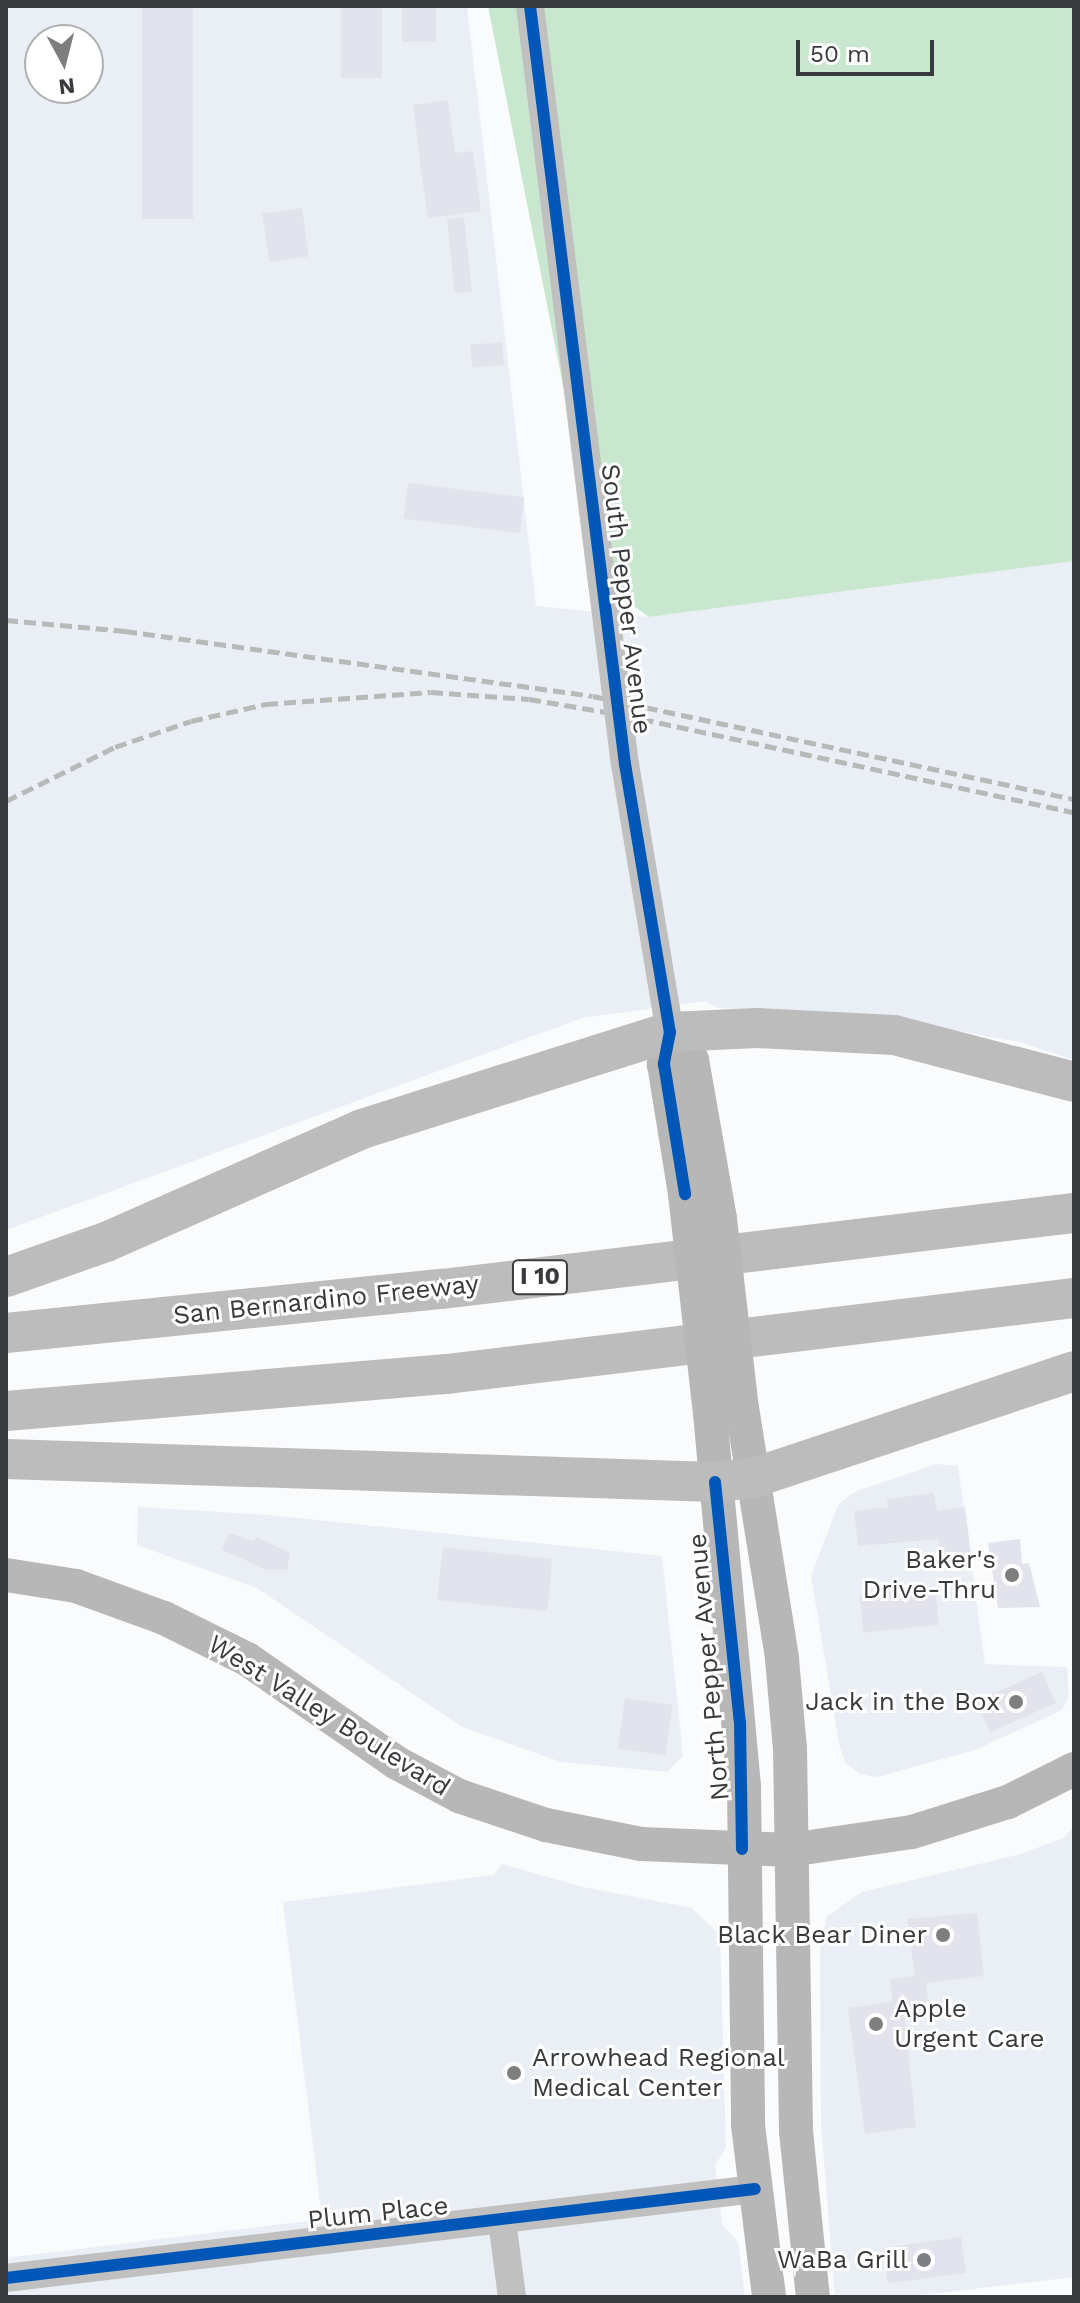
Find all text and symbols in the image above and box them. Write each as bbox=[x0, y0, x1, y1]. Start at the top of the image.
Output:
north arrow bbox=[24, 24, 104, 104]
scale bar bbox=[800, 24, 938, 74]
text: 50 m bbox=[810, 40, 870, 68]
text: N bbox=[57, 73, 76, 100]
street label: South Pepper Avenue bbox=[594, 461, 658, 737]
road number: I 10 bbox=[510, 1257, 570, 1297]
street label: San Bernardino Freeway bbox=[172, 1268, 480, 1332]
street label: North Pepper Avenue bbox=[682, 1531, 736, 1803]
place label: Baker's Drive-Thru bbox=[863, 1544, 996, 1606]
marker: Baker's Drive-Thru bbox=[1003, 1566, 1021, 1584]
street label: West Valley Boulevard bbox=[202, 1628, 456, 1804]
place label: Jack in the Box bbox=[804, 1686, 1000, 1718]
marker: Jack in the Box bbox=[1007, 1693, 1025, 1711]
place label: Black Bear Diner bbox=[716, 1919, 927, 1951]
marker: Black Bear Diner bbox=[934, 1926, 952, 1944]
place label: Apple Urgent Care bbox=[894, 1993, 1044, 2054]
marker: Apple Urgent Care bbox=[865, 2013, 887, 2035]
place label: Arrowhead Regional Medical Center bbox=[532, 2042, 785, 2104]
marker: Arrowhead Regional Medical Center bbox=[503, 2062, 525, 2084]
street label: Plum Place bbox=[306, 2190, 450, 2236]
place label: WaBa Grill bbox=[777, 2244, 908, 2276]
marker: WaBa Grill bbox=[915, 2251, 933, 2269]

